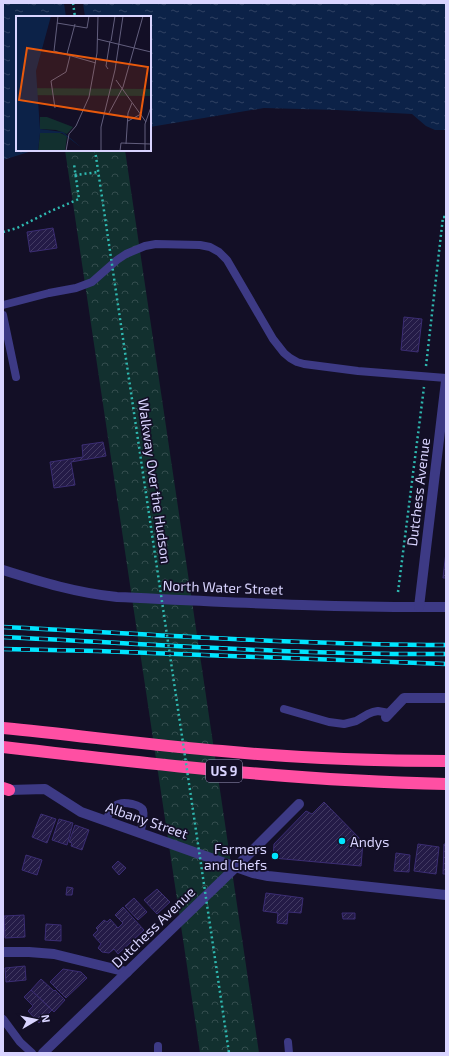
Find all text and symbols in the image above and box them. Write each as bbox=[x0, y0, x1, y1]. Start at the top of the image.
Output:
inset map bbox=[16, 16, 151, 151]
street label: Walkway Over the Hudson bbox=[135, 397, 175, 565]
street label: Dutchess Avenue bbox=[403, 437, 433, 547]
street label: North Water Street bbox=[162, 576, 284, 598]
road number: US 9 bbox=[206, 760, 242, 782]
street label: Albany Street bbox=[104, 798, 190, 842]
place label: Andys bbox=[350, 833, 389, 850]
marker: Andys bbox=[337, 836, 347, 846]
place label: Farmers and Chefs bbox=[204, 840, 267, 873]
marker: Farmers and Chefs bbox=[270, 851, 280, 861]
street label: Dutchess Avenue bbox=[108, 883, 198, 971]
north arrow bbox=[16, 1000, 56, 1040]
text: N bbox=[39, 1013, 53, 1023]

